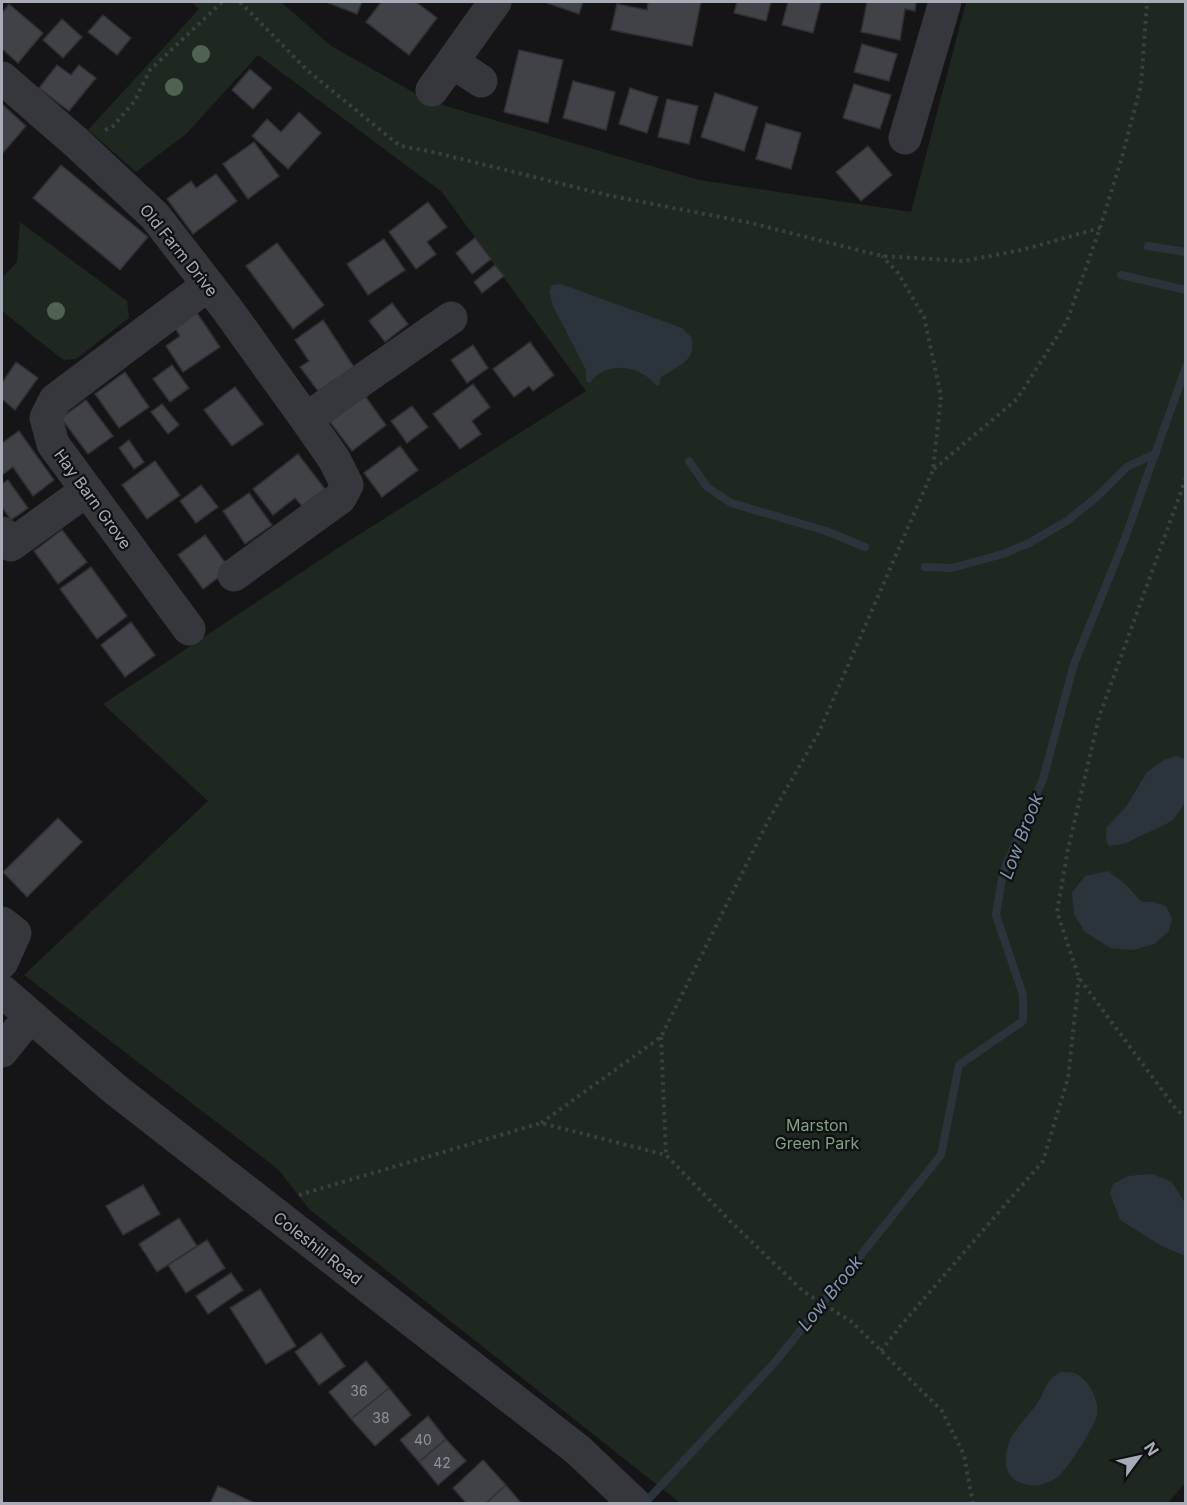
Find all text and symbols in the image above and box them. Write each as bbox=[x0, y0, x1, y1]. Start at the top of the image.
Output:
street label: Old Farm Drive bbox=[136, 200, 222, 300]
street label: Hay Barn Grove bbox=[50, 445, 136, 553]
water label: Low Brook bbox=[995, 789, 1047, 882]
park label: Marston Green Park bbox=[775, 1115, 860, 1153]
street label: Coleshill Road bbox=[270, 1207, 366, 1289]
water label: Low Brook bbox=[793, 1250, 867, 1335]
house number: 36 bbox=[350, 1382, 368, 1399]
house number: 38 bbox=[372, 1409, 390, 1426]
north arrow bbox=[1109, 1427, 1169, 1487]
house number: 40 bbox=[414, 1431, 432, 1448]
text: N bbox=[1140, 1438, 1163, 1459]
house number: 42 bbox=[433, 1454, 451, 1471]

